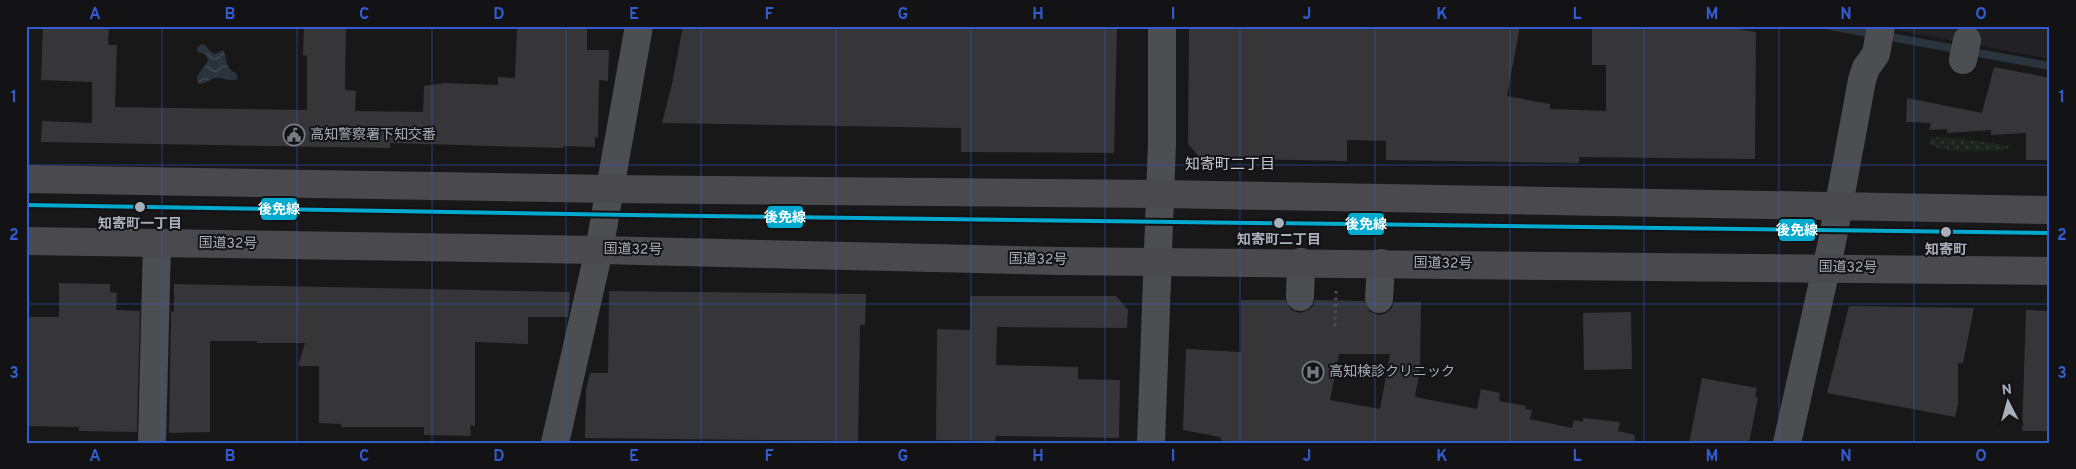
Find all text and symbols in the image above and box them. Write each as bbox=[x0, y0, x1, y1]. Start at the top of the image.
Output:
text: A bbox=[89, 5, 101, 25]
text: B bbox=[224, 5, 236, 25]
text: C bbox=[359, 5, 369, 25]
text: D bbox=[493, 5, 505, 25]
text: E bbox=[629, 5, 639, 25]
text: F bbox=[764, 5, 774, 25]
text: G bbox=[898, 5, 908, 25]
text: H bbox=[1032, 5, 1044, 25]
text: I bbox=[1171, 5, 1175, 25]
text: J bbox=[1303, 5, 1311, 25]
text: K bbox=[1436, 5, 1448, 25]
text: L bbox=[1572, 5, 1582, 25]
text: M bbox=[1706, 5, 1718, 25]
text: N bbox=[1840, 5, 1852, 25]
text: O bbox=[1975, 5, 1987, 25]
text: 1 bbox=[11, 88, 17, 108]
text: 1 bbox=[2059, 88, 2065, 108]
public building icon: 高知警察署下知交番 bbox=[282, 123, 306, 147]
place label: 高知警察署下知交番 bbox=[310, 127, 436, 144]
district label: 知寄町二丁目 bbox=[1185, 156, 1275, 175]
line badge: 後免線 bbox=[260, 197, 298, 221]
marker: 知寄町一丁目 bbox=[133, 200, 147, 214]
text: 後免線 bbox=[258, 201, 300, 219]
line badge: 後免線 bbox=[766, 205, 804, 229]
text: 後免線 bbox=[764, 209, 806, 227]
line badge: 後免線 bbox=[1347, 212, 1385, 236]
place label: 知寄町一丁目 bbox=[98, 216, 182, 233]
marker: 知寄町二丁目 bbox=[1272, 216, 1286, 230]
text: 後免線 bbox=[1345, 216, 1387, 234]
line badge: 後免線 bbox=[1778, 218, 1816, 242]
text: 後免線 bbox=[1776, 222, 1818, 240]
marker: 知寄町 bbox=[1939, 225, 1953, 239]
text: 2 bbox=[9, 226, 19, 246]
text: 2 bbox=[2057, 226, 2067, 246]
place label: 知寄町二丁目 bbox=[1237, 232, 1321, 249]
street label: 国道32号 bbox=[198, 235, 258, 253]
street label: 国道32号 bbox=[603, 241, 663, 259]
place label: 知寄町 bbox=[1925, 242, 1967, 259]
street label: 国道32号 bbox=[1008, 251, 1068, 269]
street label: 国道32号 bbox=[1413, 255, 1473, 273]
street label: 国道32号 bbox=[1818, 259, 1878, 277]
hospital icon: 高知検診クリニック bbox=[1301, 360, 1325, 384]
text: 3 bbox=[9, 364, 19, 384]
place label: 高知検診クリニック bbox=[1329, 364, 1455, 381]
text: 3 bbox=[2057, 364, 2067, 384]
north arrow bbox=[1984, 376, 2034, 426]
text: N bbox=[2001, 382, 2013, 400]
text: A bbox=[89, 447, 101, 467]
text: B bbox=[224, 447, 236, 467]
text: C bbox=[359, 447, 369, 467]
text: D bbox=[493, 447, 505, 467]
text: E bbox=[629, 447, 639, 467]
text: F bbox=[764, 447, 774, 467]
text: G bbox=[898, 447, 908, 467]
text: H bbox=[1032, 447, 1044, 467]
text: I bbox=[1171, 447, 1175, 467]
text: J bbox=[1303, 447, 1311, 467]
text: K bbox=[1436, 447, 1448, 467]
text: L bbox=[1572, 447, 1582, 467]
text: M bbox=[1706, 447, 1718, 467]
text: N bbox=[1840, 447, 1852, 467]
text: O bbox=[1975, 447, 1987, 467]

